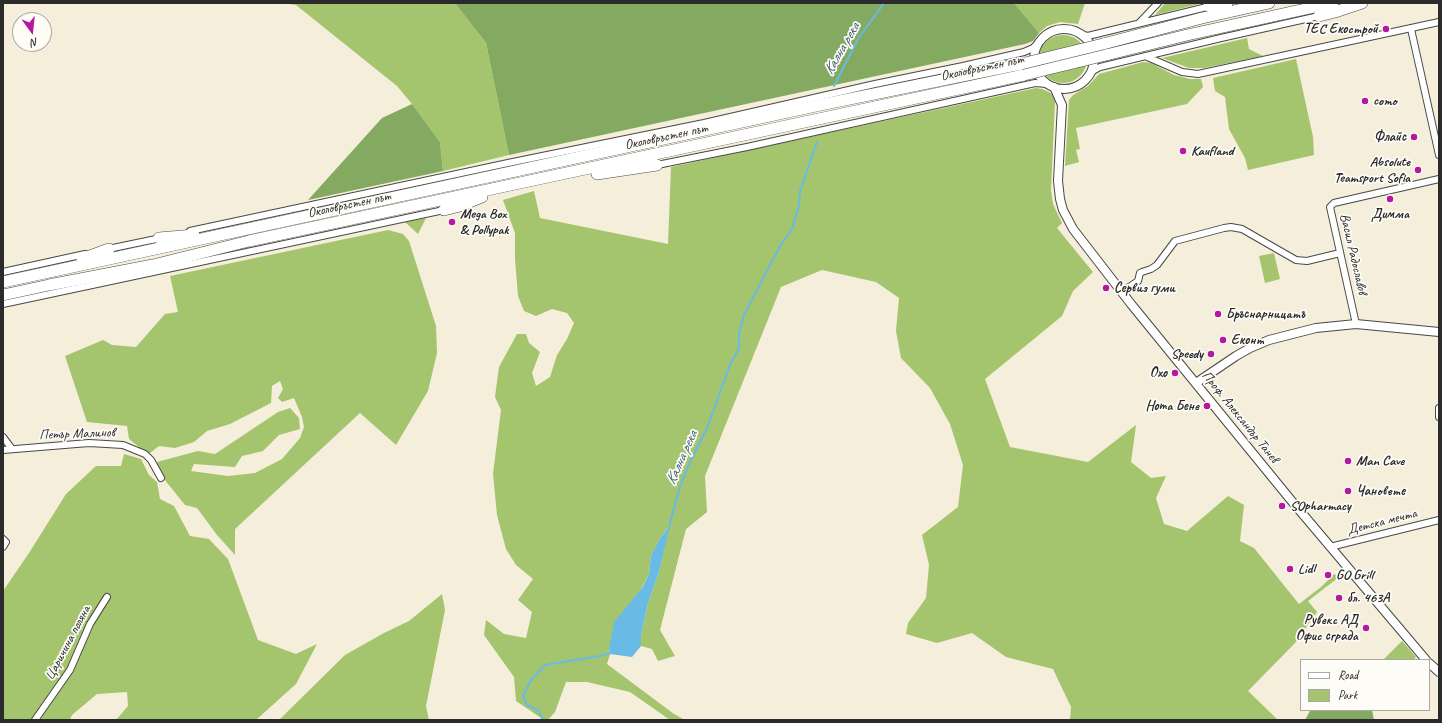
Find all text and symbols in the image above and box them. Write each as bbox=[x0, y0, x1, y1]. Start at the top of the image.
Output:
north arrow bbox=[12, 12, 52, 52]
water label: Кална река bbox=[820, 20, 864, 78]
place label: ТЕС Екострой bbox=[1304, 21, 1378, 37]
marker: ТЕС Екострой bbox=[1381, 24, 1391, 34]
text: N bbox=[30, 35, 40, 50]
street label: Околовръстен път bbox=[939, 51, 1025, 85]
place label: como bbox=[1373, 93, 1397, 109]
marker: como bbox=[1360, 96, 1370, 106]
street label: Околовръстен път bbox=[623, 120, 709, 154]
place label: Флайс bbox=[1374, 129, 1406, 145]
marker: Флайс bbox=[1409, 132, 1419, 142]
place label: Kaufland bbox=[1191, 143, 1233, 159]
marker: Kaufland bbox=[1178, 146, 1188, 156]
place label: Absolute Teamsport Sofia bbox=[1334, 154, 1410, 186]
marker: Absolute Teamsport Sofia bbox=[1413, 165, 1423, 175]
street label: Околовръстен път bbox=[306, 188, 392, 222]
marker: Димма bbox=[1385, 194, 1395, 204]
place label: Mega Box & Pollypak bbox=[460, 206, 509, 238]
place label: Димма bbox=[1371, 206, 1409, 222]
street label: Васил Радославов bbox=[1336, 212, 1370, 296]
marker: Mega Box & Pollypak bbox=[447, 217, 457, 227]
place label: Сервиз гуми bbox=[1114, 280, 1175, 296]
marker: Сервиз гуми bbox=[1101, 283, 1111, 293]
place label: Бръснарницатъ bbox=[1226, 306, 1305, 322]
marker: Бръснарницатъ bbox=[1213, 309, 1223, 319]
place label: Еконт bbox=[1231, 332, 1264, 348]
marker: Еконт bbox=[1218, 335, 1228, 345]
place label: Speedy bbox=[1171, 346, 1203, 362]
marker: Speedy bbox=[1206, 349, 1216, 359]
place label: Охо bbox=[1150, 365, 1167, 381]
marker: Охо bbox=[1170, 368, 1180, 378]
street label: Проф. Александър Танев bbox=[1198, 368, 1282, 466]
place label: Нота Бене bbox=[1146, 398, 1199, 414]
marker: Нота Бене bbox=[1202, 401, 1212, 411]
street label: Петър Малинов bbox=[39, 424, 115, 444]
water label: Кална река bbox=[662, 428, 702, 488]
place label: Man Cave bbox=[1356, 453, 1404, 469]
marker: Man Cave bbox=[1343, 456, 1353, 466]
place label: Чановете bbox=[1356, 483, 1405, 499]
marker: Чановете bbox=[1343, 486, 1353, 496]
place label: SOpharmacy bbox=[1290, 498, 1351, 514]
marker: SOpharmacy bbox=[1277, 501, 1287, 511]
street label: Детска мечта bbox=[1345, 505, 1419, 539]
place label: Lidl bbox=[1298, 561, 1315, 577]
marker: Lidl bbox=[1285, 564, 1295, 574]
place label: GO Grill bbox=[1336, 567, 1373, 583]
marker: GO Grill bbox=[1323, 570, 1333, 580]
place label: бл. 463А bbox=[1347, 590, 1389, 606]
marker: бл. 463А bbox=[1334, 593, 1344, 603]
street label: Царичина поляна bbox=[41, 603, 95, 683]
place label: Рувекс АД Офис сграда bbox=[1296, 612, 1358, 644]
marker: Рувекс АД Офис сграда bbox=[1361, 623, 1371, 633]
legend bbox=[1300, 659, 1430, 711]
text: Road bbox=[1338, 667, 1358, 683]
text: Park bbox=[1338, 687, 1357, 703]

